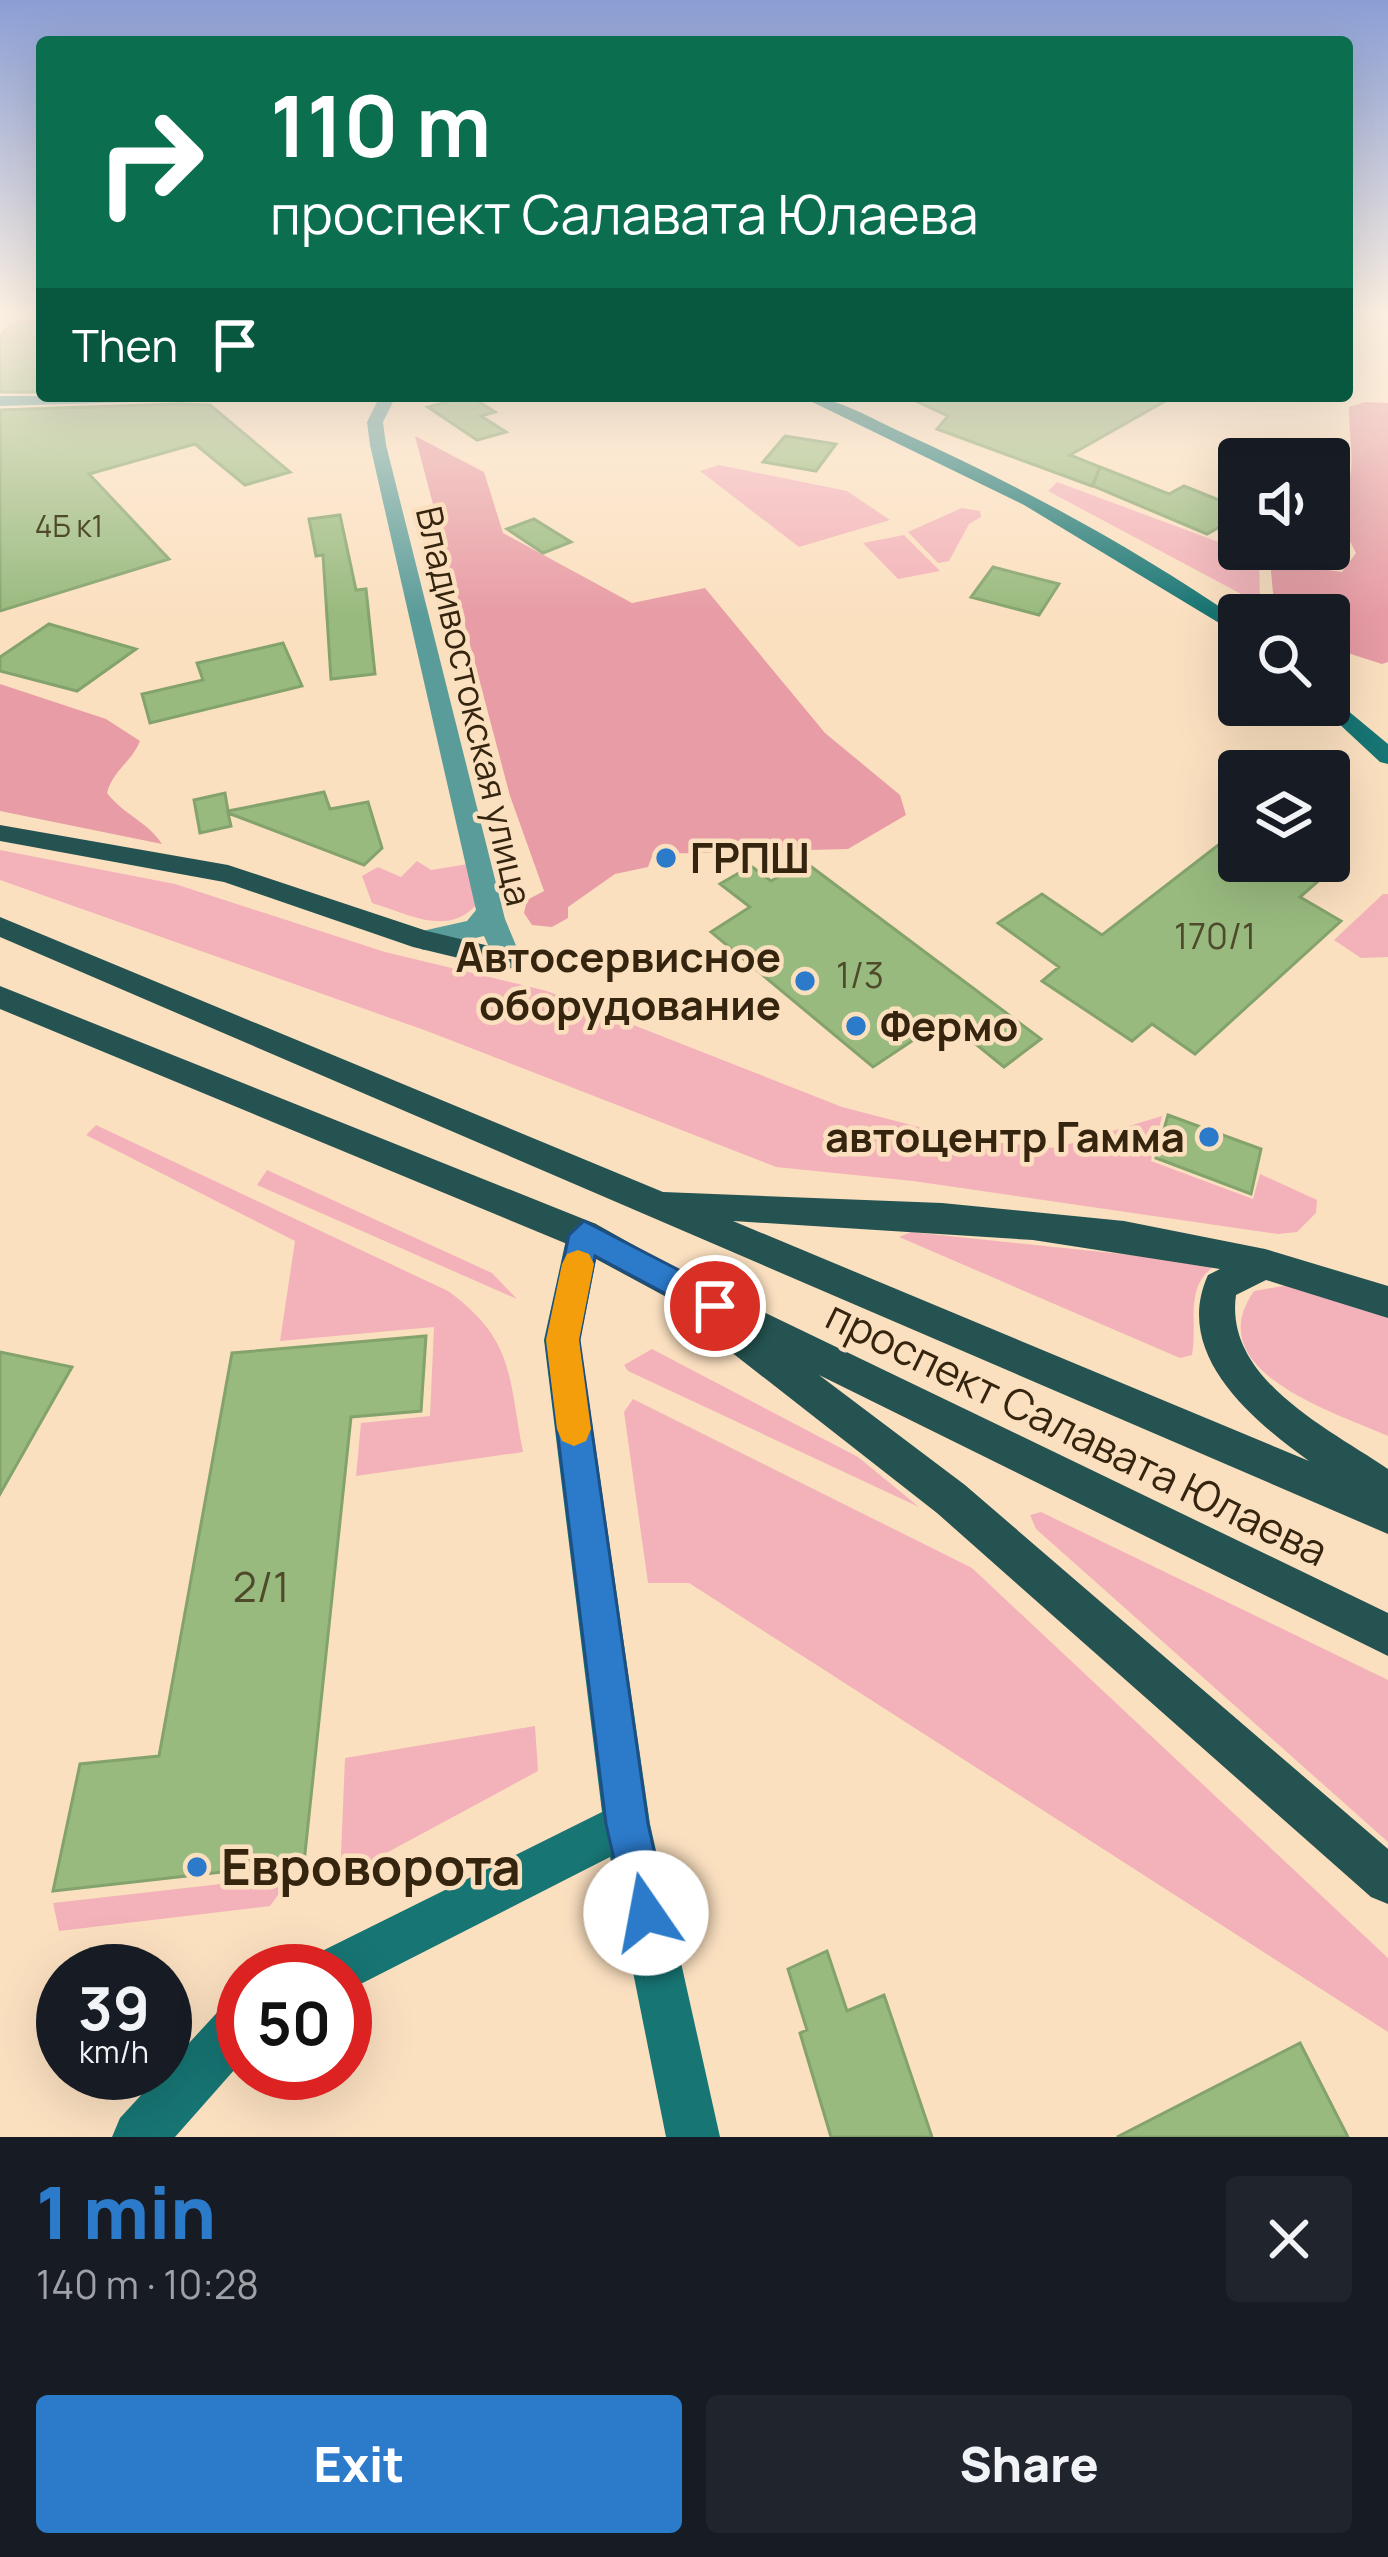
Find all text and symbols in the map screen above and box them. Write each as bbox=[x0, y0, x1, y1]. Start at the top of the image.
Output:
text: 110 m bbox=[270, 67, 491, 182]
icon: right bbox=[72, 84, 228, 240]
text: проспект Салавата Юлаева bbox=[270, 176, 979, 250]
icon: arrive bbox=[202, 312, 268, 378]
text: Then bbox=[72, 314, 178, 376]
map controls bbox=[1218, 438, 1350, 882]
button: sound bbox=[1218, 438, 1350, 570]
street label: Владивостокская улица bbox=[405, 502, 544, 910]
house number: 4Б к1 bbox=[35, 505, 103, 546]
button: search bbox=[1218, 594, 1350, 726]
button: layers bbox=[1218, 750, 1350, 882]
place label: ГРПШ bbox=[690, 828, 810, 886]
marker: ГРПШ bbox=[653, 845, 679, 871]
house number: 170/1 bbox=[1174, 911, 1256, 960]
place label: Автосервисное оборудование bbox=[456, 927, 781, 1033]
house number: 1/3 bbox=[836, 950, 884, 999]
marker: Автосервисное оборудование bbox=[792, 968, 818, 994]
place label: Фермо bbox=[880, 996, 1019, 1054]
marker: Фермо bbox=[843, 1013, 869, 1039]
place label: автоцентр Гамма bbox=[825, 1107, 1185, 1165]
marker: автоцентр Гамма bbox=[1196, 1124, 1222, 1150]
pin bbox=[664, 1255, 766, 1357]
icon: arrive bbox=[682, 1273, 748, 1339]
street label: проспект Салавата Юлаева bbox=[817, 1285, 1338, 1579]
house number: 2/1 bbox=[233, 1557, 289, 1615]
place label: Евроворота bbox=[221, 1831, 521, 1900]
position arrow bbox=[583, 1850, 709, 1976]
marker: Евроворота bbox=[184, 1854, 210, 1880]
speed limit sign: 50 bbox=[216, 1944, 372, 2100]
text: 39 bbox=[78, 1966, 150, 2048]
text: km/h bbox=[79, 2031, 149, 2072]
text: 1 min bbox=[36, 2162, 216, 2261]
button: close bbox=[1226, 2176, 1352, 2302]
text: 140 m · 10:28 bbox=[36, 2257, 259, 2311]
button: Exit bbox=[36, 2395, 682, 2533]
button: Share bbox=[706, 2395, 1352, 2533]

